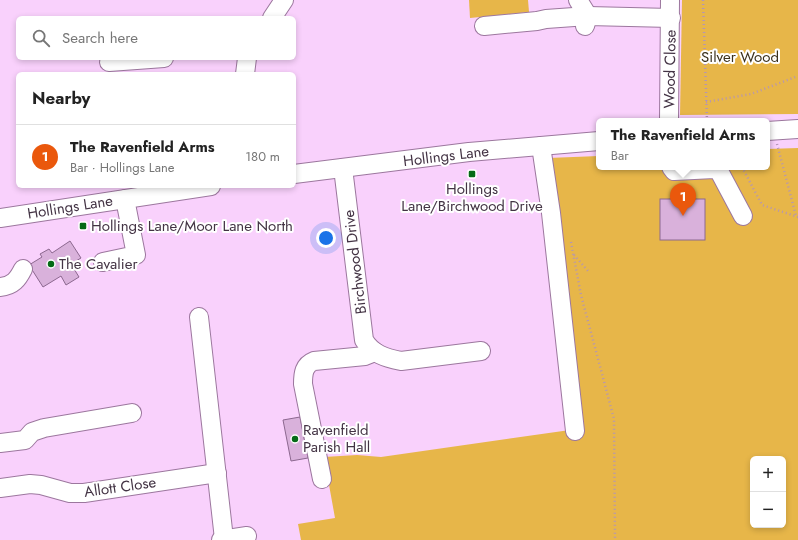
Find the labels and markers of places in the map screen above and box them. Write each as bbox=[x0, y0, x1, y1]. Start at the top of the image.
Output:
marker: Hollings Lane/Birchwood Drive bbox=[467, 169, 477, 179]
place label: Hollings Lane/Birchwood Drive bbox=[401, 178, 543, 217]
pin: 1 bbox=[670, 183, 696, 216]
place label: Hollings Lane/Moor Lane North bbox=[91, 215, 293, 237]
marker: Hollings Lane/Moor Lane North bbox=[78, 221, 88, 231]
place label: The Cavalier bbox=[59, 253, 138, 275]
marker: The Cavalier bbox=[46, 259, 56, 269]
place label: Ravenfield Parish Hall bbox=[303, 419, 370, 458]
marker: Ravenfield Parish Hall bbox=[290, 434, 300, 444]

